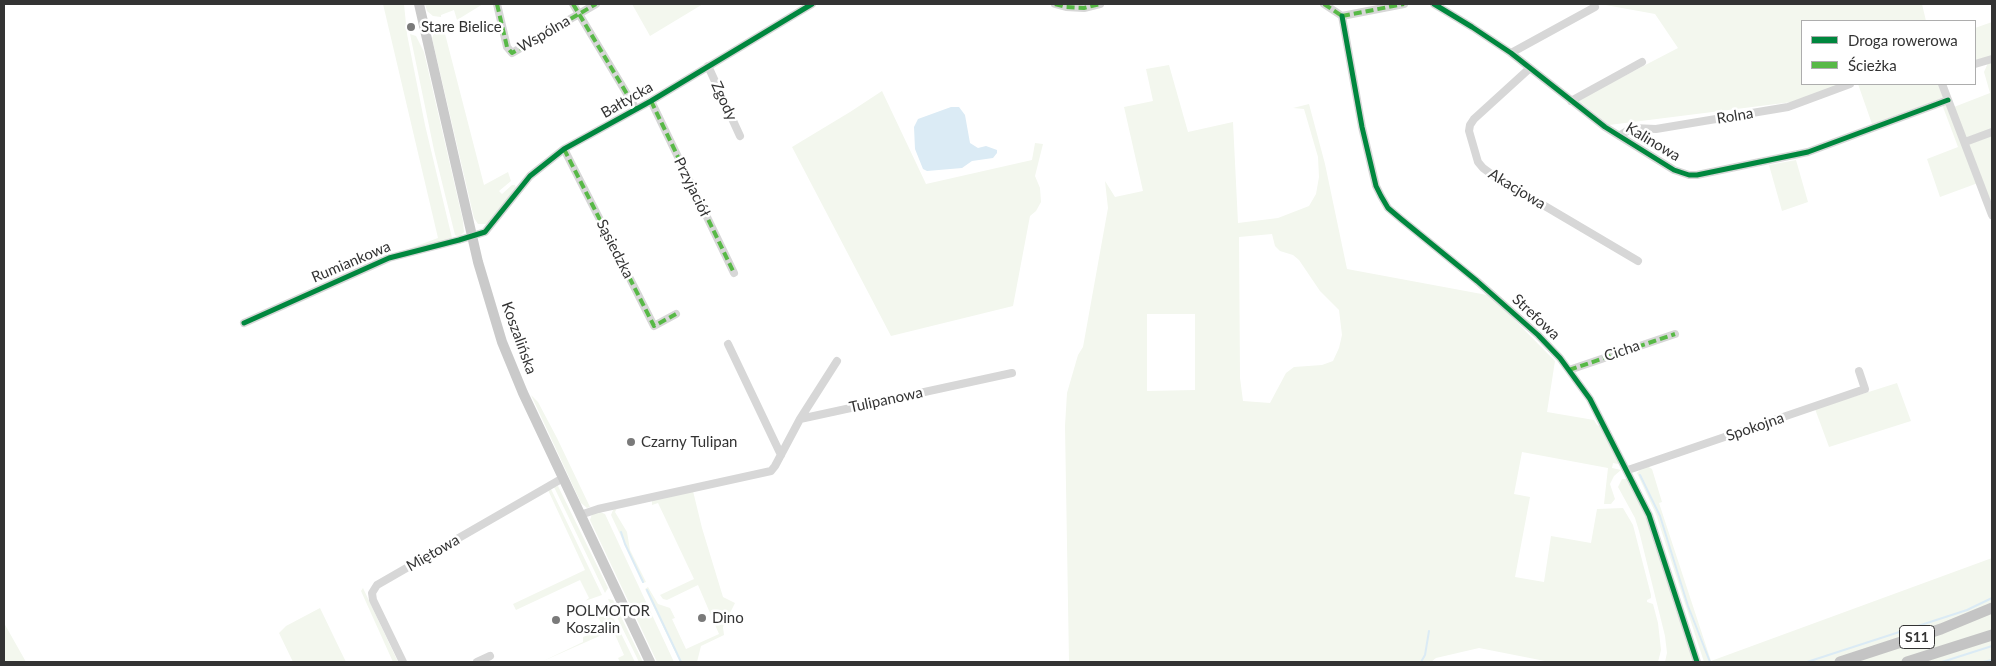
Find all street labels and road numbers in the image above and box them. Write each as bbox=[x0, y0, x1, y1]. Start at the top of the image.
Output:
street label: Wspólna bbox=[515, 12, 573, 56]
street label: Bałtycka bbox=[598, 78, 656, 122]
street label: Zgody bbox=[707, 79, 741, 123]
street label: Rolna bbox=[1715, 104, 1755, 128]
street label: Kalinowa bbox=[1622, 119, 1684, 165]
street label: Przyjaciół bbox=[670, 154, 714, 220]
street label: Akacjowa bbox=[1485, 165, 1549, 213]
street label: Sąsiedzka bbox=[593, 217, 637, 281]
street label: Rumiankowa bbox=[309, 237, 393, 287]
street label: Strefowa bbox=[1508, 290, 1564, 344]
street label: Koszalińska bbox=[498, 299, 540, 377]
street label: Cicha bbox=[1602, 337, 1642, 365]
street label: Tulipanowa bbox=[848, 383, 924, 417]
street label: Spokojna bbox=[1724, 409, 1786, 445]
street label: Miętowa bbox=[403, 531, 463, 575]
road number: S11 bbox=[1900, 626, 1934, 649]

